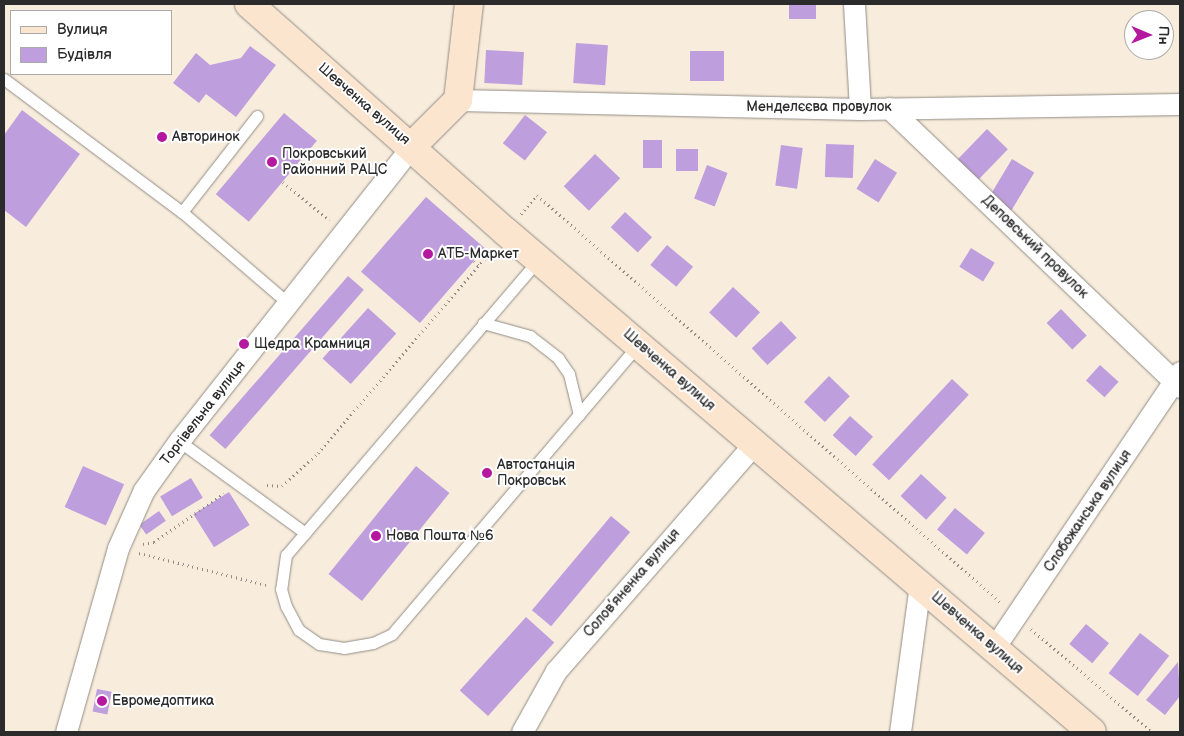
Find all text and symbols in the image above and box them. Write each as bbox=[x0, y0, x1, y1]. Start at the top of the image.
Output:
legend bbox=[10, 10, 172, 75]
north arrow bbox=[1124, 10, 1174, 60]
text: Вулиця bbox=[57, 20, 108, 39]
text: Пн bbox=[1155, 26, 1172, 45]
text: Будівля bbox=[57, 45, 112, 64]
street label: Шевченка вулиця bbox=[315, 59, 413, 149]
street label: Менделєєва провулок bbox=[746, 99, 892, 115]
place label: Авторинок bbox=[172, 129, 240, 145]
marker: Авторинок bbox=[156, 131, 168, 143]
place label: Покровський Районний РАЦС bbox=[282, 146, 387, 178]
marker: Покровський Районний РАЦС bbox=[266, 156, 278, 168]
street label: Деповський провулок bbox=[978, 192, 1092, 302]
place label: АТБ-Маркет bbox=[438, 246, 519, 262]
marker: АТБ-Маркет bbox=[422, 248, 434, 260]
street label: Шевченка вулиця bbox=[620, 325, 718, 415]
place label: Щедра Крамниця bbox=[254, 336, 370, 352]
marker: Щедра Крамниця bbox=[238, 338, 250, 350]
street label: Торгівельна вулиця bbox=[157, 357, 249, 469]
street label: Слобожанська вулиця bbox=[1041, 447, 1135, 575]
place label: Автостанція Покровськ bbox=[497, 457, 575, 490]
marker: Автостанція Покровськ bbox=[481, 467, 493, 479]
street label: Солов’яненка вулиця bbox=[580, 525, 684, 641]
place label: Нова Пошта №6 bbox=[386, 528, 494, 544]
marker: Нова Пошта №6 bbox=[370, 530, 382, 542]
street label: Шевченка вулиця bbox=[928, 588, 1026, 678]
place label: Евромедоптика bbox=[112, 693, 214, 709]
marker: Евромедоптика bbox=[96, 695, 108, 707]

